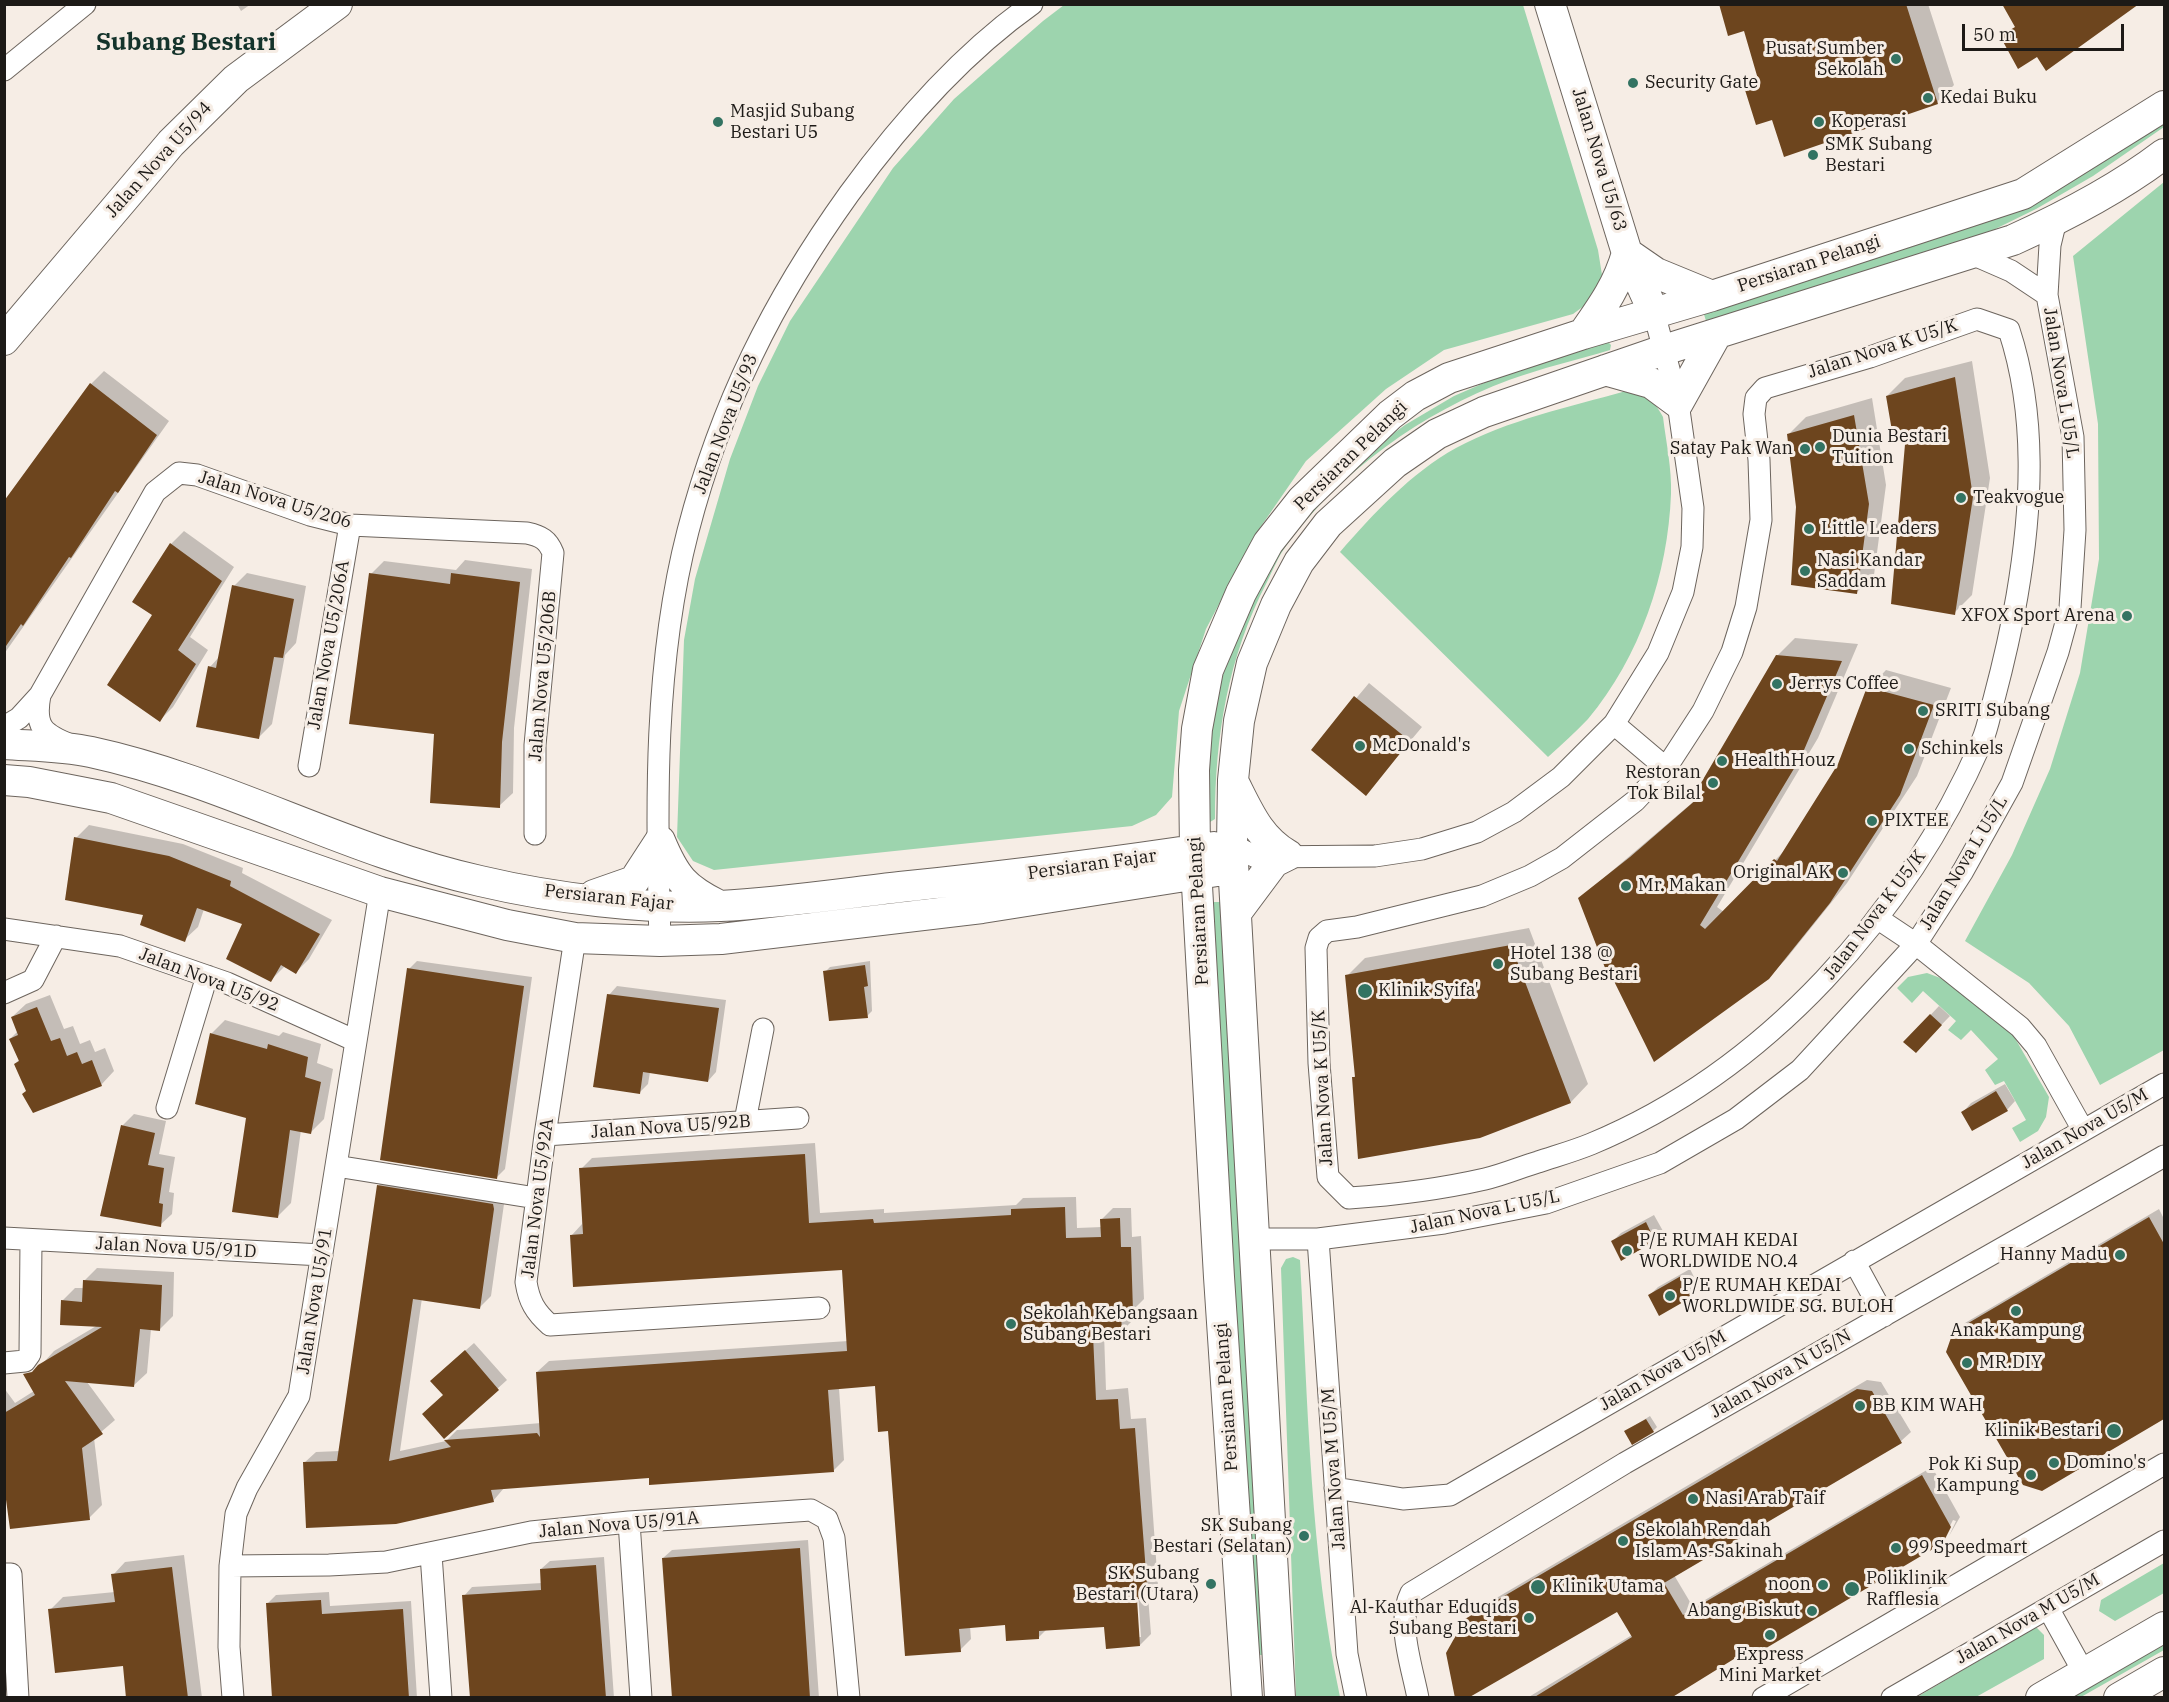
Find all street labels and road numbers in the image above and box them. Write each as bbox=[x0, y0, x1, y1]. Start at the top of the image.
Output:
street label: Jalan Nova U5/63 bbox=[1567, 86, 1631, 234]
street label: Jalan Nova U5/94 bbox=[101, 98, 217, 222]
street label: Persiaran Pelangi bbox=[1735, 231, 1883, 297]
street label: Jalan Nova L U5/L bbox=[2038, 306, 2084, 460]
street label: Jalan Nova K U5/K bbox=[1805, 315, 1961, 383]
street label: Jalan Nova U5/93 bbox=[689, 351, 763, 497]
street label: Persiaran Pelangi bbox=[1290, 396, 1412, 516]
street label: Jalan Nova U5/206 bbox=[196, 466, 354, 534]
street label: Jalan Nova U5/206A bbox=[303, 559, 355, 731]
street label: Jalan Nova U5/206B bbox=[525, 590, 561, 762]
street label: Jalan Nova L U5/L bbox=[1916, 792, 2012, 934]
street label: Persiaran Pelangi bbox=[1184, 836, 1214, 986]
street label: Persiaran Fajar bbox=[1026, 845, 1158, 885]
street label: Jalan Nova K U5/K bbox=[1819, 846, 1931, 984]
street label: Persiaran Fajar bbox=[543, 880, 675, 916]
street label: Jalan Nova U5/92 bbox=[136, 943, 282, 1017]
street label: Jalan Nova K U5/K bbox=[1308, 1009, 1338, 1167]
street label: Jalan Nova U5/M bbox=[2018, 1084, 2152, 1174]
street label: Jalan Nova U5/92B bbox=[590, 1111, 752, 1143]
street label: Jalan Nova U5/92A bbox=[517, 1117, 559, 1279]
street label: Jalan Nova L U5/L bbox=[1408, 1186, 1562, 1238]
street label: Jalan Nova U5/91 bbox=[293, 1226, 337, 1376]
street label: Jalan Nova U5/91D bbox=[95, 1233, 257, 1263]
street label: Persiaran Pelangi bbox=[1211, 1322, 1243, 1472]
street label: Jalan Nova N U5/N bbox=[1707, 1325, 1855, 1423]
street label: Jalan Nova U5/M bbox=[1596, 1326, 1730, 1416]
street label: Jalan Nova M U5/M bbox=[1318, 1387, 1350, 1551]
street label: Jalan Nova U5/91A bbox=[538, 1507, 700, 1543]
street label: Jalan Nova M U5/M bbox=[1952, 1569, 2104, 1669]

